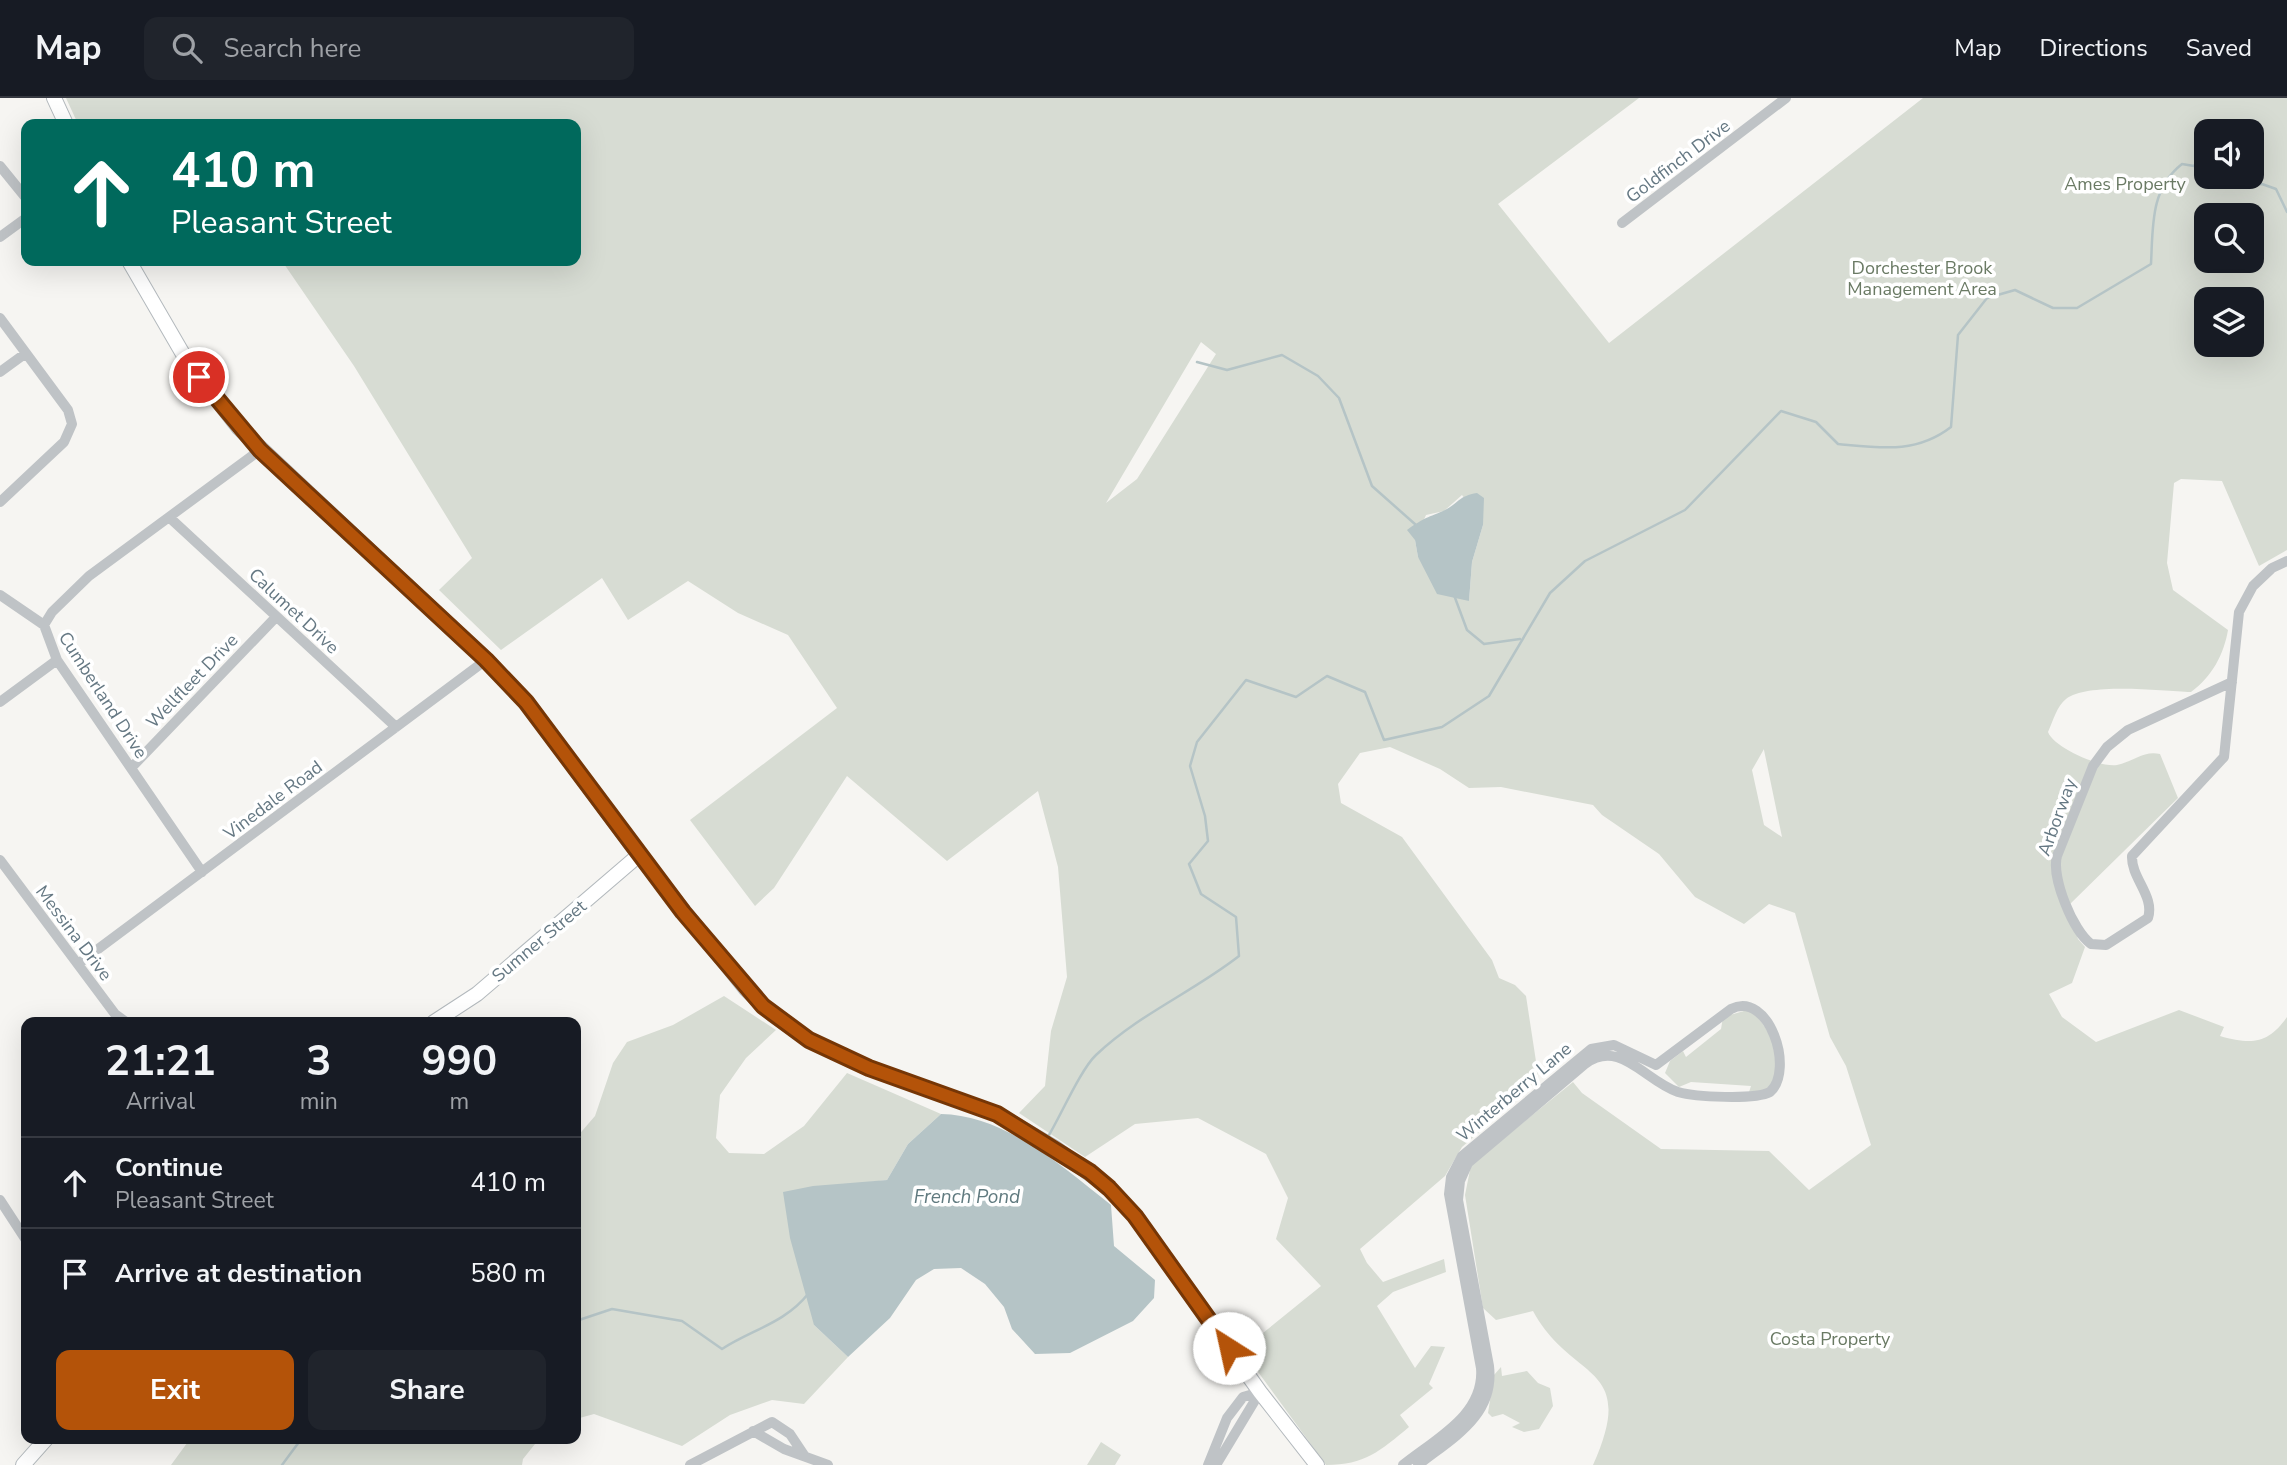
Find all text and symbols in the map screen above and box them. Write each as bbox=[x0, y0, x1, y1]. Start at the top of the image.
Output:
search box bbox=[144, 17, 634, 80]
text: Map bbox=[35, 26, 102, 71]
icon: search bbox=[168, 29, 206, 67]
text: Search here bbox=[224, 31, 361, 66]
text: Map bbox=[1954, 32, 2001, 64]
text: Directions bbox=[2039, 32, 2148, 64]
text: Saved bbox=[2186, 32, 2252, 64]
street label: Goldfinch Drive bbox=[1621, 114, 1735, 208]
map controls bbox=[2194, 119, 2264, 357]
button: sound bbox=[2194, 119, 2264, 189]
text: 410 m bbox=[171, 137, 315, 204]
icon: ahead bbox=[56, 147, 147, 238]
park label: Ames Property bbox=[2064, 172, 2187, 196]
text: Pleasant Street bbox=[171, 201, 392, 244]
button: search bbox=[2194, 203, 2264, 273]
park label: Dorchester Brook Management Area bbox=[1847, 256, 1997, 301]
button: layers bbox=[2194, 287, 2264, 357]
pin bbox=[169, 347, 229, 407]
icon: arrive bbox=[180, 358, 218, 396]
street label: Calumet Drive bbox=[244, 563, 344, 659]
street label: Cumberland Drive bbox=[53, 627, 153, 763]
street label: Wellfleet Drive bbox=[141, 628, 243, 734]
street label: Vinedale Road bbox=[218, 755, 327, 846]
street label: Arborway bbox=[2032, 774, 2082, 859]
street label: Messina Drive bbox=[30, 880, 118, 986]
street label: Sumner Street bbox=[487, 894, 592, 988]
text: 21:21 bbox=[105, 1033, 216, 1090]
text: 3 bbox=[306, 1033, 331, 1090]
text: 990 bbox=[422, 1033, 497, 1090]
street label: Winterberry Lane bbox=[1452, 1037, 1576, 1147]
text: Arrival bbox=[126, 1086, 195, 1117]
text: min bbox=[300, 1086, 338, 1117]
text: m bbox=[450, 1086, 469, 1117]
text: Continue bbox=[115, 1150, 223, 1185]
icon: ahead bbox=[56, 1164, 94, 1202]
text: 410 m bbox=[470, 1165, 546, 1200]
water label: French Pond bbox=[914, 1184, 1021, 1210]
text: Pleasant Street bbox=[115, 1185, 274, 1216]
icon: arrive bbox=[56, 1255, 94, 1293]
text: Arrive at destination bbox=[115, 1256, 362, 1291]
text: 580 m bbox=[470, 1256, 546, 1291]
position arrow bbox=[1192, 1311, 1266, 1385]
park label: Costa Property bbox=[1770, 1327, 1891, 1351]
button: Exit bbox=[56, 1350, 294, 1430]
button: Share bbox=[308, 1350, 546, 1430]

